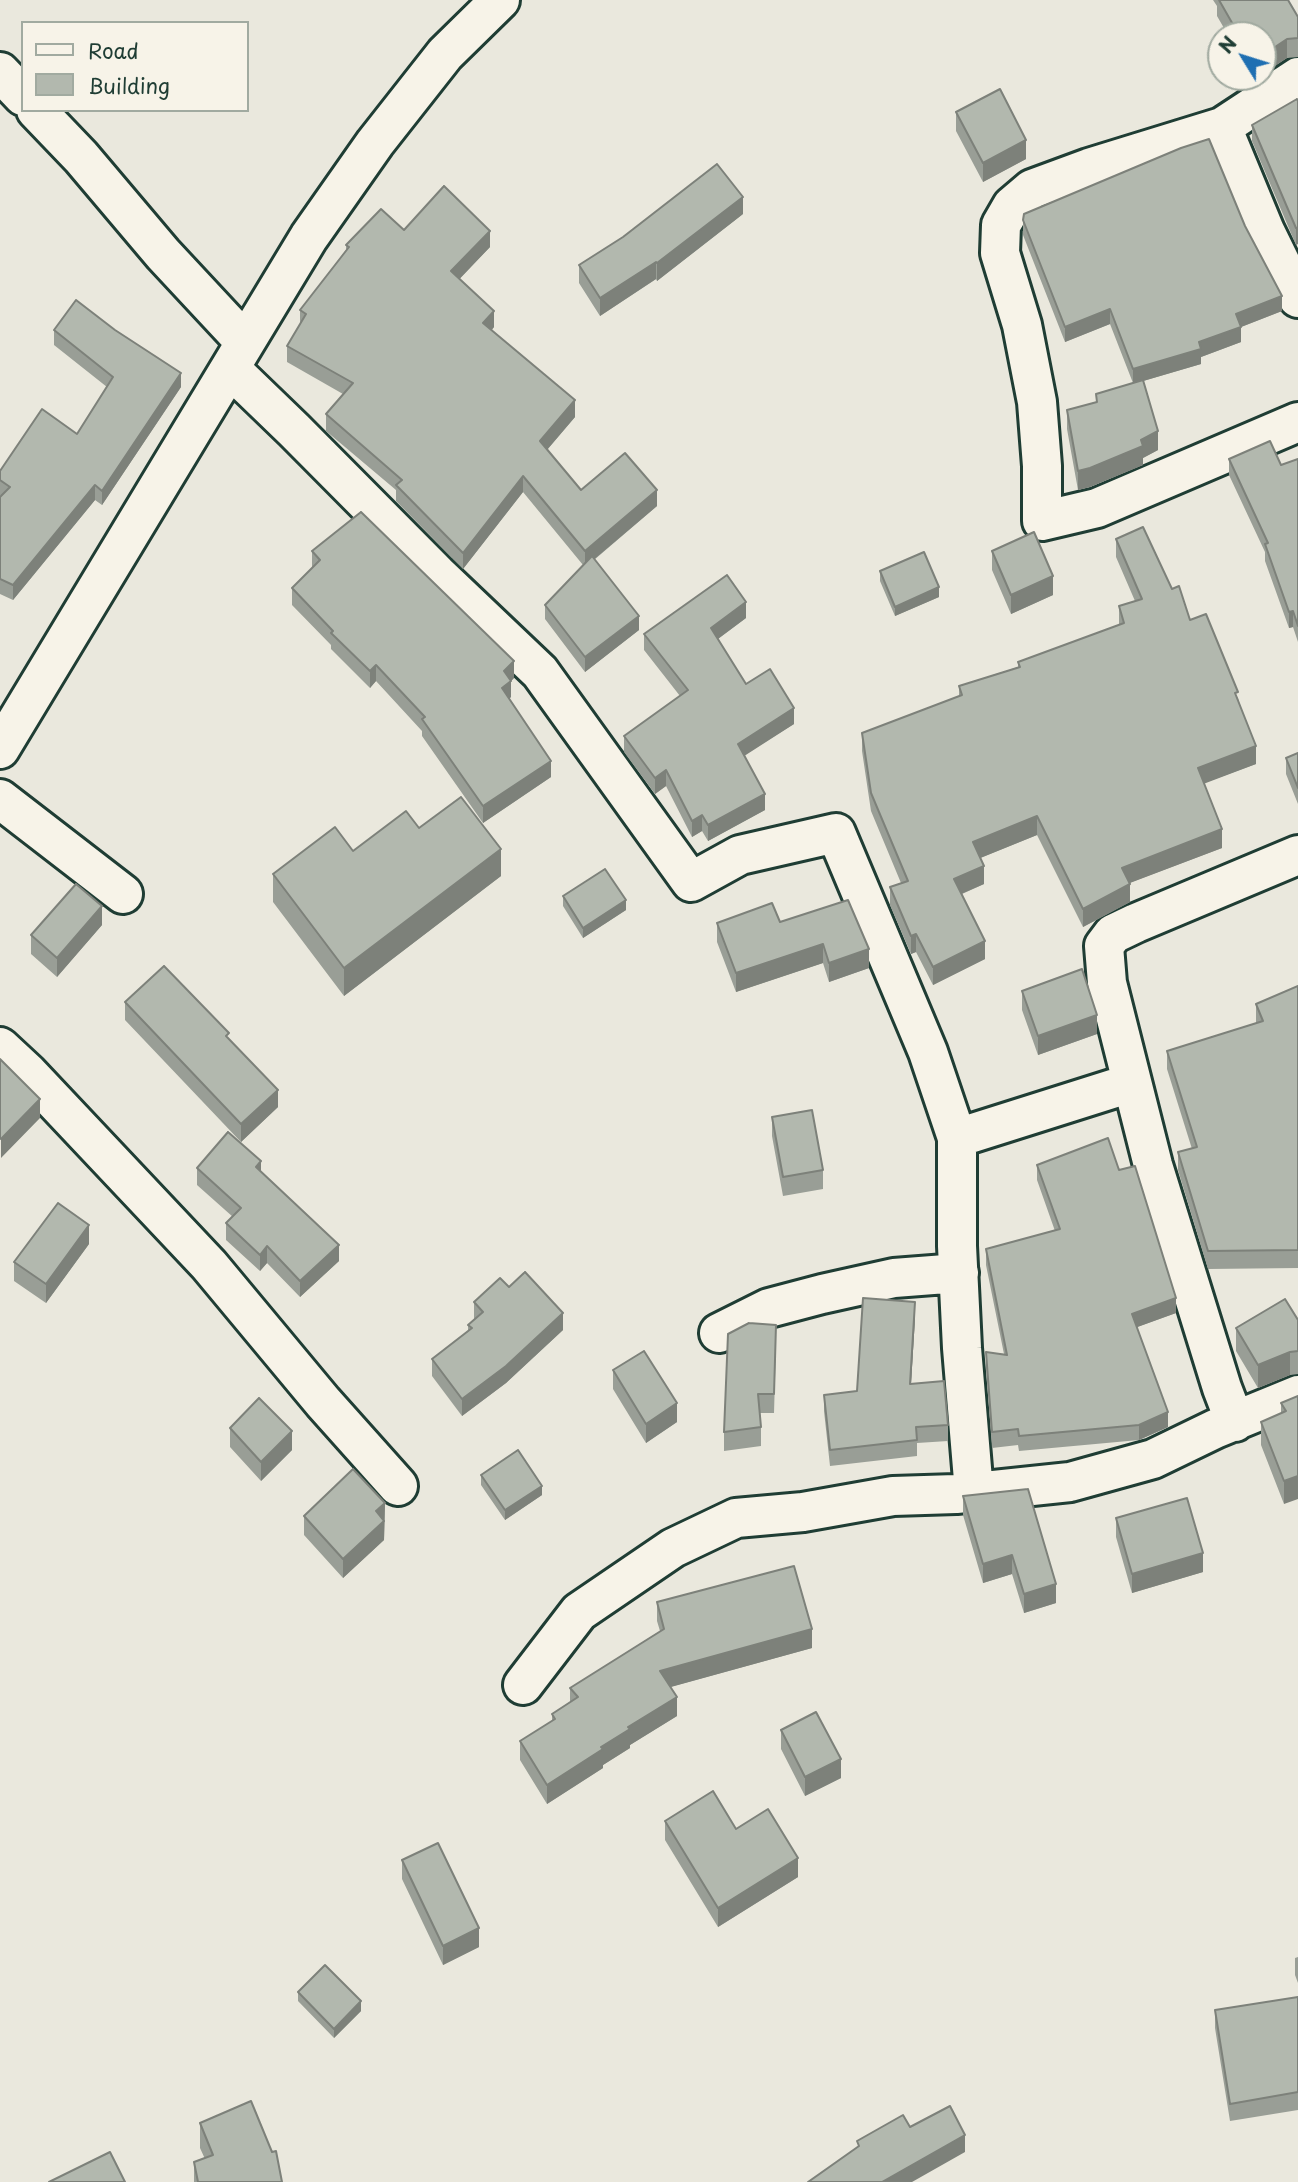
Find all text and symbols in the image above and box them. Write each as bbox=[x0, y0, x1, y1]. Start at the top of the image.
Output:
legend bbox=[21, 21, 248, 112]
north arrow bbox=[1207, 21, 1277, 91]
text: N bbox=[1211, 30, 1243, 59]
text: Road bbox=[88, 34, 139, 66]
text: Building bbox=[88, 69, 170, 101]

